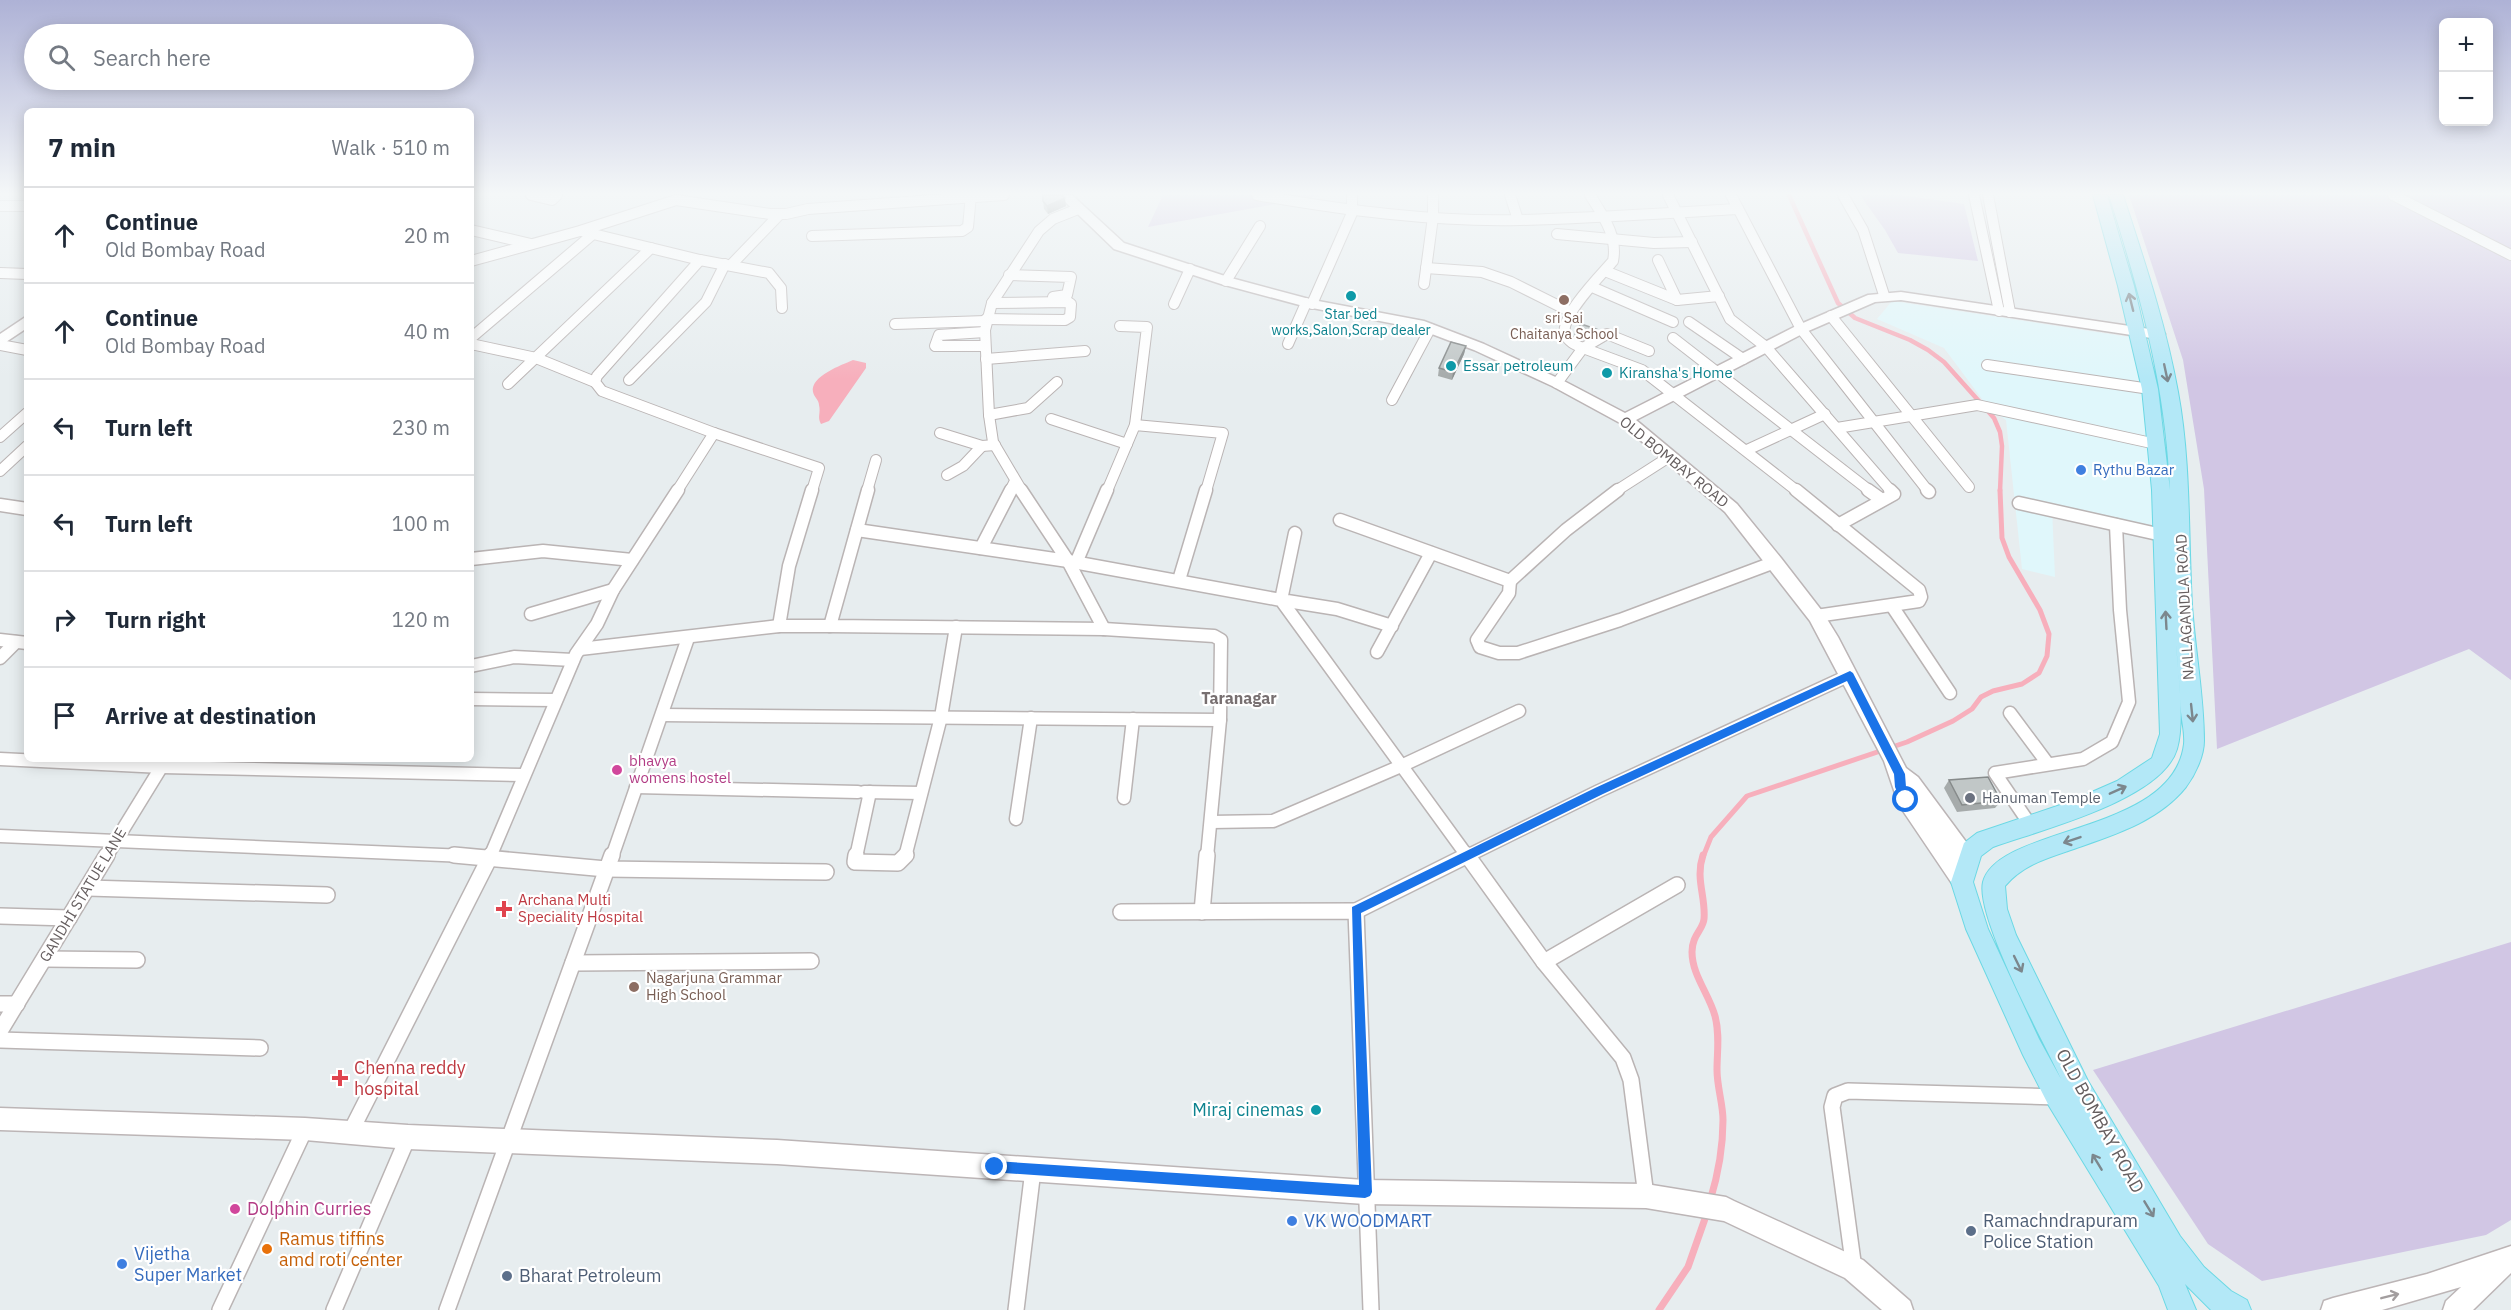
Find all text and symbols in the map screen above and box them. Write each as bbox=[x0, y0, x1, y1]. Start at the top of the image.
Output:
map controls bbox=[2439, 18, 2493, 126]
button: + bbox=[2439, 18, 2493, 72]
search box bbox=[24, 24, 474, 90]
icon: search bbox=[45, 41, 78, 74]
text: Search here bbox=[93, 43, 211, 72]
button: − bbox=[2439, 72, 2493, 126]
text: 7 min bbox=[48, 130, 116, 164]
text: Walk · 510 m bbox=[332, 134, 450, 161]
text: Continue bbox=[105, 207, 198, 236]
icon: ahead bbox=[48, 219, 81, 252]
text: 20 m bbox=[404, 222, 450, 249]
text: Old Bombay Road bbox=[105, 236, 266, 263]
marker: Star bed works,Salon,Scrap dealer bbox=[1344, 289, 1358, 303]
marker: sri Sai Chaitanya School bbox=[1557, 293, 1571, 307]
one-way arrow bbox=[2124, 293, 2136, 312]
text: Continue bbox=[105, 303, 198, 332]
place label: Star bed works,Salon,Scrap dealer bbox=[1271, 305, 1431, 339]
place label: sri Sai Chaitanya School bbox=[1510, 309, 1618, 343]
icon: ahead bbox=[48, 315, 81, 348]
text: 40 m bbox=[404, 318, 450, 345]
text: Old Bombay Road bbox=[105, 332, 266, 359]
place label: Essar petroleum bbox=[1463, 356, 1573, 375]
marker: Essar petroleum bbox=[1444, 359, 1458, 373]
one-way arrow bbox=[2161, 362, 2172, 382]
place label: Kiransha's Home bbox=[1619, 363, 1733, 382]
marker: Kiransha's Home bbox=[1600, 366, 1614, 380]
icon: left bbox=[48, 411, 81, 444]
street label: OLD BOMBAY ROAD bbox=[1616, 412, 1733, 511]
text: Turn left bbox=[105, 413, 193, 442]
text: 230 m bbox=[392, 414, 450, 441]
place label: Rythu Bazar bbox=[2093, 460, 2175, 479]
marker: Rythu Bazar bbox=[2074, 463, 2088, 477]
icon: left bbox=[48, 507, 81, 540]
text: Turn left bbox=[105, 509, 193, 538]
text: 100 m bbox=[392, 510, 450, 537]
street label: NALLAGANDLA ROAD bbox=[2171, 534, 2198, 680]
icon: right bbox=[48, 603, 81, 636]
text: Turn right bbox=[105, 605, 206, 634]
text: 120 m bbox=[392, 606, 450, 633]
one-way arrow bbox=[2161, 611, 2172, 631]
district label: Taranagar bbox=[1201, 688, 1277, 708]
icon: arrive bbox=[48, 699, 81, 732]
text: Arrive at destination bbox=[105, 701, 316, 730]
one-way arrow bbox=[2187, 703, 2198, 723]
place label: bhavya womens hostel bbox=[629, 751, 731, 787]
marker: bhavya womens hostel bbox=[610, 763, 624, 777]
one-way arrow bbox=[2108, 784, 2127, 795]
route start bbox=[1892, 786, 1918, 812]
place label: Hanuman Temple bbox=[1982, 788, 2101, 807]
marker: Hanuman Temple bbox=[1963, 791, 1977, 805]
street label: GANDHI STATUE LANE bbox=[35, 824, 130, 965]
one-way arrow bbox=[2063, 835, 2082, 846]
place label: Archana Multi Speciality Hospital bbox=[518, 890, 643, 926]
marker: Archana Multi Speciality Hospital bbox=[495, 900, 513, 918]
one-way arrow bbox=[2012, 954, 2024, 972]
place label: Nagarjuna Grammar High School bbox=[646, 968, 782, 1004]
marker: Nagarjuna Grammar High School bbox=[627, 980, 641, 994]
street label: OLD BOMBAY ROAD bbox=[2051, 1044, 2150, 1197]
place label: Chenna reddy hospital bbox=[354, 1056, 466, 1100]
marker: Chenna reddy hospital bbox=[331, 1069, 349, 1087]
place label: Miraj cinemas bbox=[1192, 1098, 1304, 1121]
marker: Miraj cinemas bbox=[1309, 1103, 1323, 1117]
route end bbox=[981, 1153, 1007, 1179]
one-way arrow bbox=[2090, 1154, 2102, 1171]
place label: Dolphin Curries bbox=[247, 1197, 371, 1220]
one-way arrow bbox=[2144, 1200, 2156, 1217]
marker: Dolphin Curries bbox=[228, 1202, 242, 1216]
place label: VK WOODMART bbox=[1304, 1209, 1432, 1232]
place label: Ramachndrapuram Police Station bbox=[1983, 1209, 2138, 1253]
marker: VK WOODMART bbox=[1285, 1214, 1299, 1228]
marker: Ramachndrapuram Police Station bbox=[1964, 1224, 1978, 1238]
place label: Ramus tiffins amd roti center bbox=[279, 1227, 403, 1271]
place label: Vijetha Super Market bbox=[134, 1242, 242, 1286]
marker: Ramus tiffins amd roti center bbox=[260, 1242, 274, 1256]
marker: Vijetha Super Market bbox=[115, 1257, 129, 1271]
place label: Bharat Petroleum bbox=[519, 1264, 661, 1287]
marker: Bharat Petroleum bbox=[500, 1269, 514, 1283]
one-way arrow bbox=[2380, 1289, 2399, 1301]

